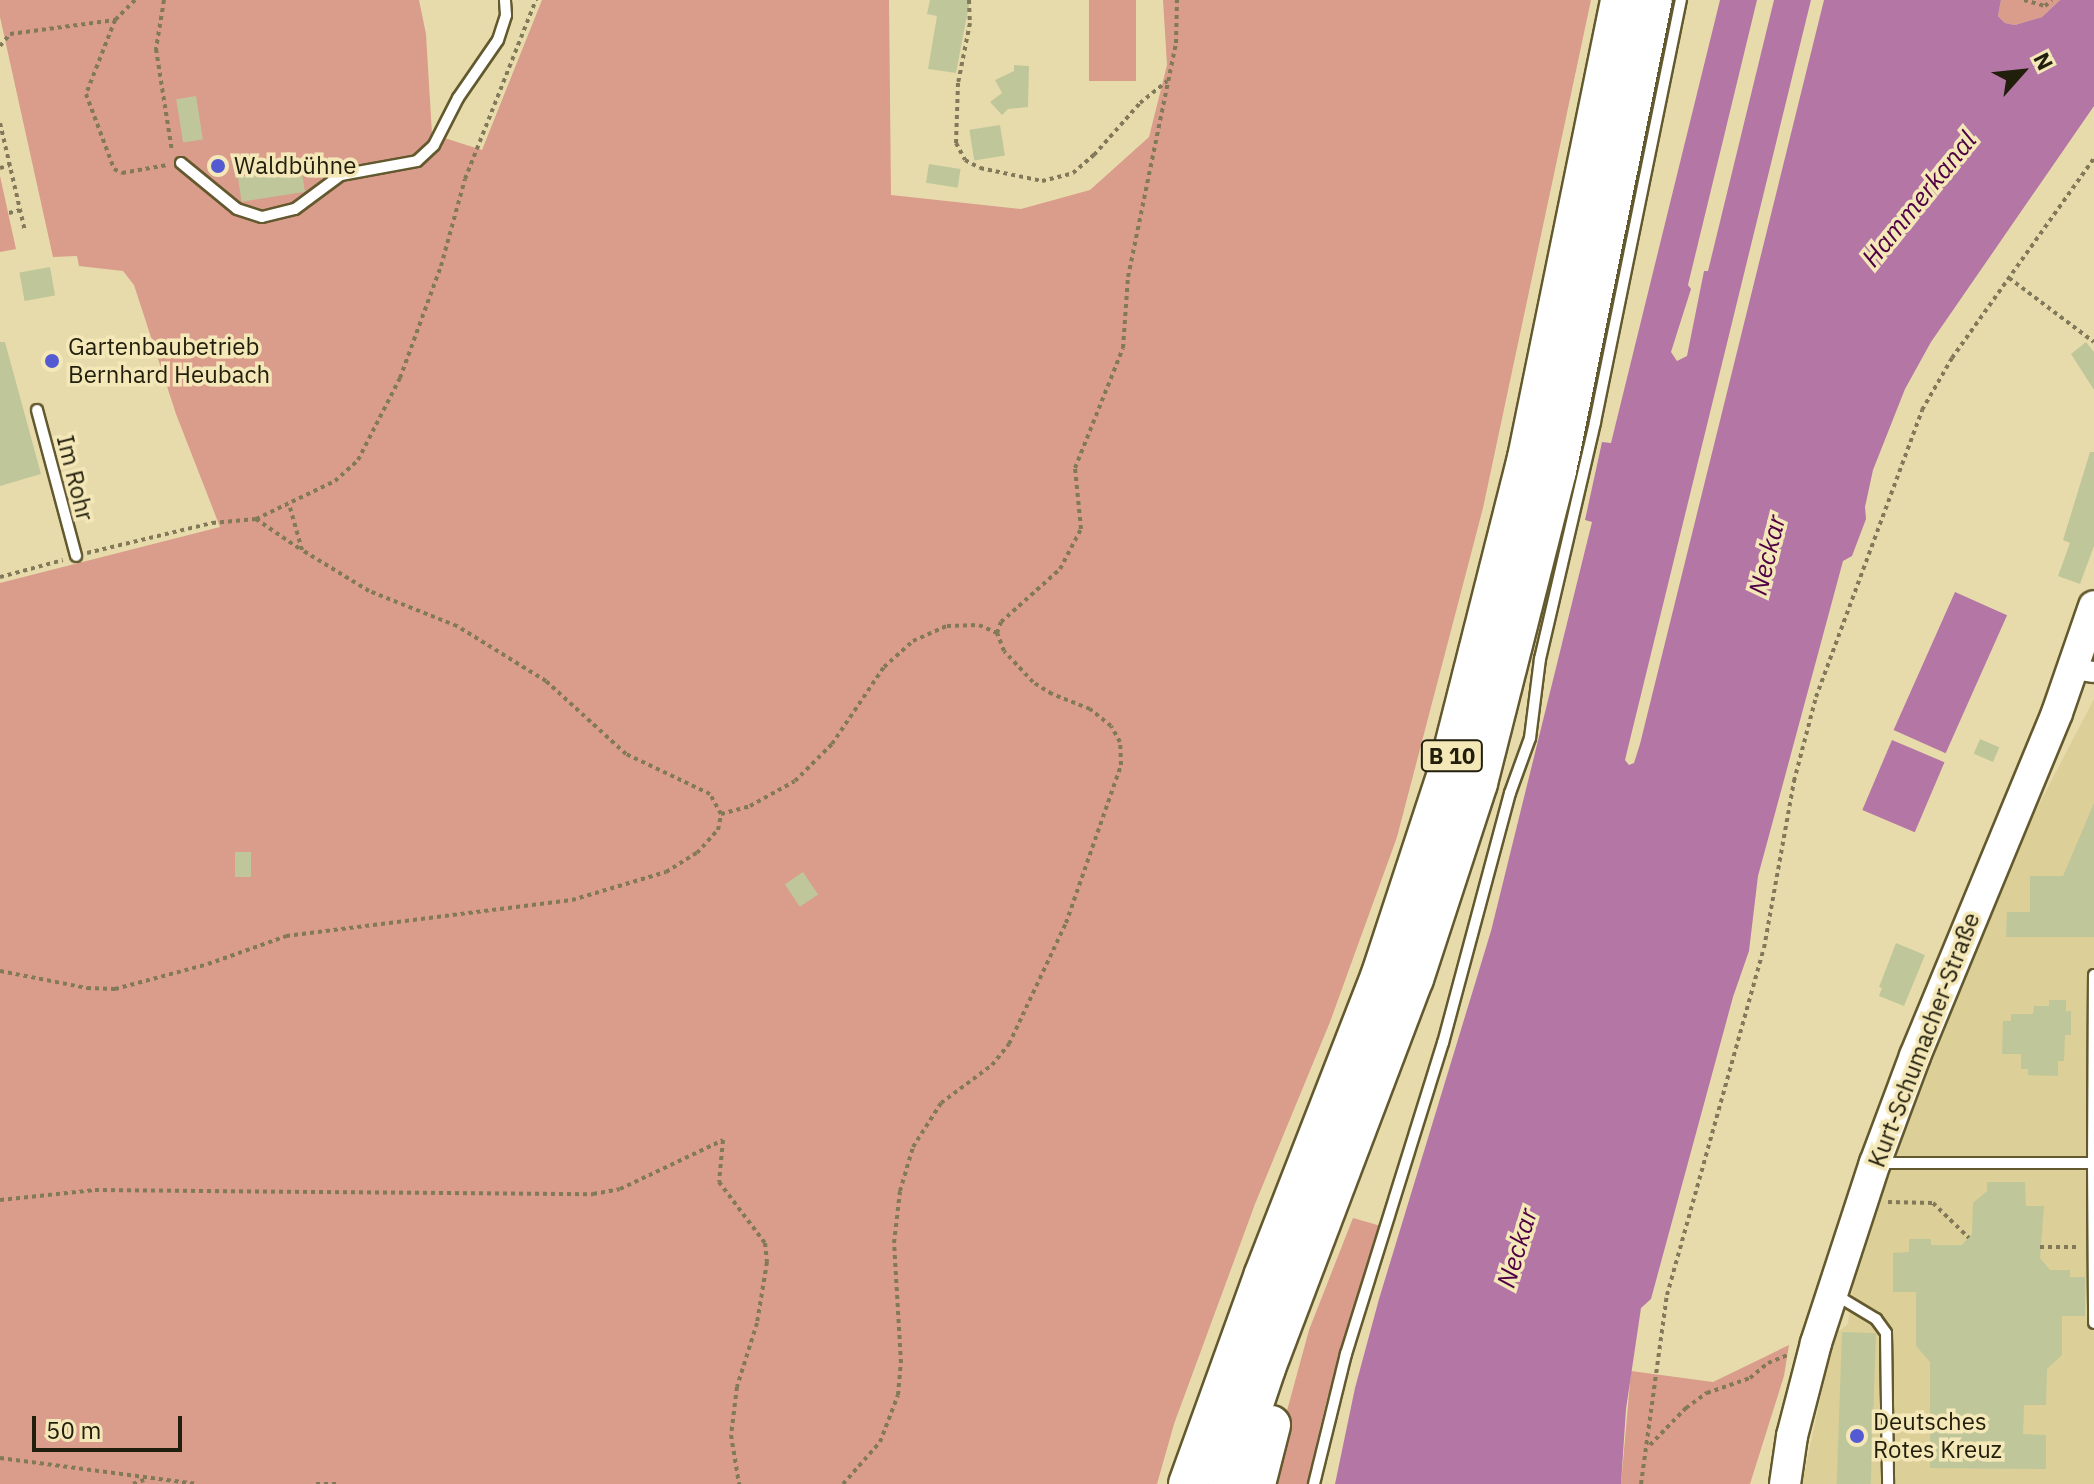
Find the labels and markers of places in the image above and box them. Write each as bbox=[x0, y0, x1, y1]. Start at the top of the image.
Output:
place label: Waldbühne bbox=[234, 152, 356, 180]
marker: Waldbühne bbox=[209, 157, 227, 175]
place label: Gartenbaubetrieb Bernhard Heubach bbox=[68, 333, 270, 389]
marker: Gartenbaubetrieb Bernhard Heubach bbox=[43, 352, 61, 370]
place label: Deutsches Rotes Kreuz bbox=[1873, 1408, 2002, 1464]
marker: Deutsches Rotes Kreuz bbox=[1848, 1427, 1866, 1445]

